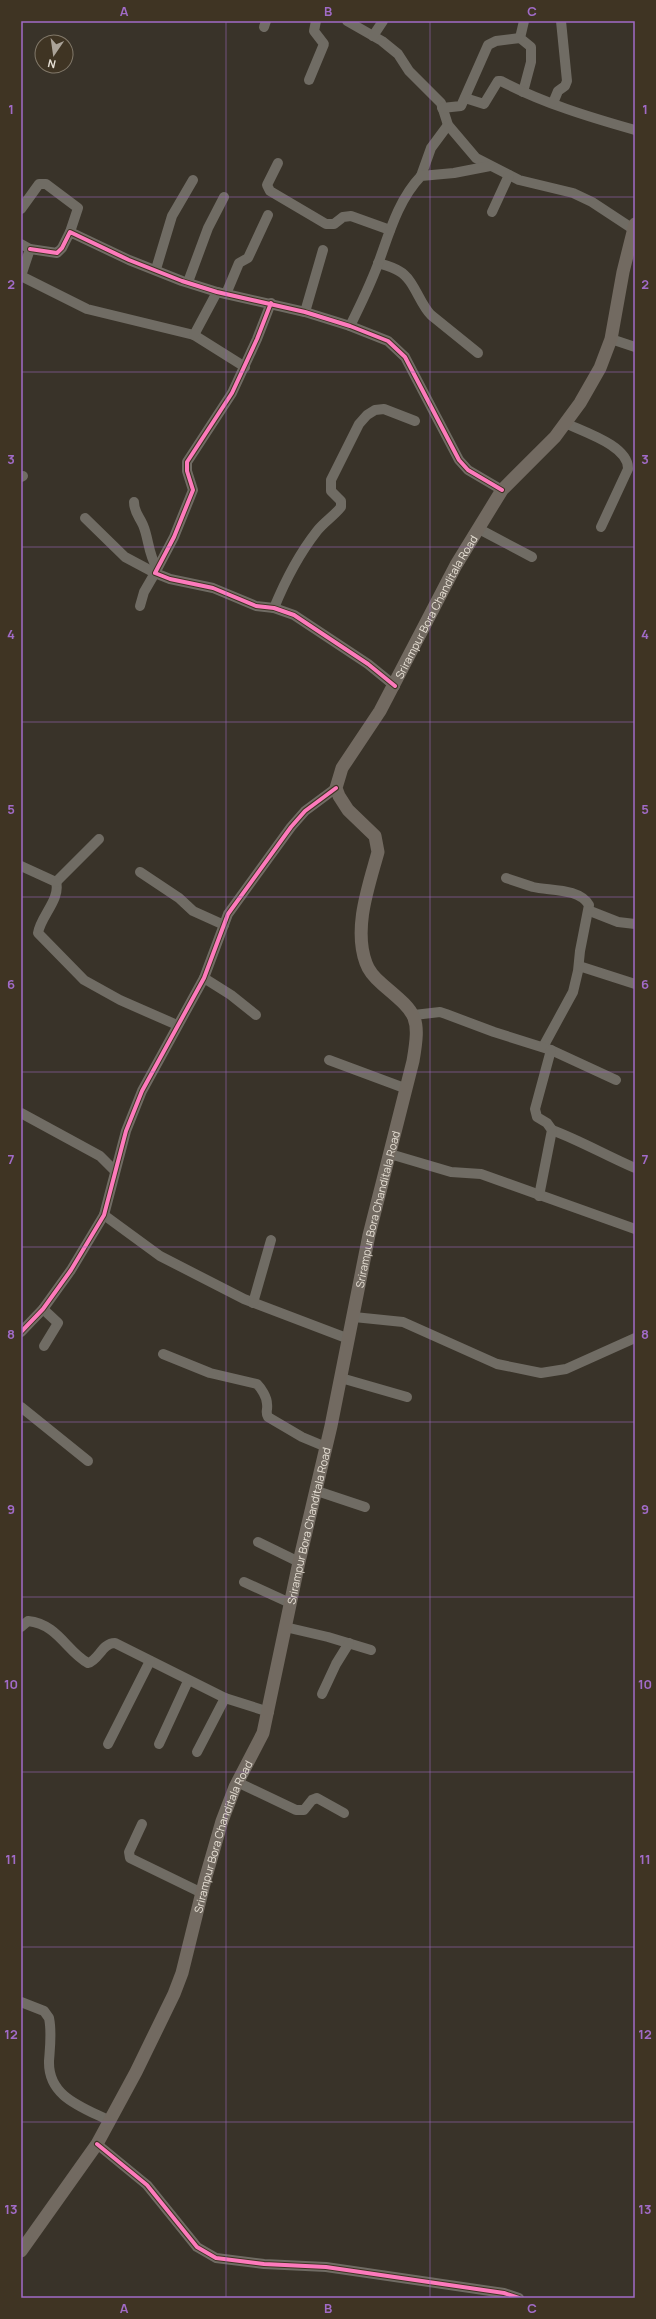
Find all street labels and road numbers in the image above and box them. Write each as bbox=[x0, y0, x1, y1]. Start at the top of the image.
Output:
street label: Srirampur Bora Chanditala Road bbox=[391, 532, 480, 681]
street label: Srirampur Bora Chanditala Road bbox=[351, 1129, 403, 1289]
street label: Srirampur Bora Chanditala Road bbox=[283, 1446, 333, 1606]
street label: Srirampur Bora Chanditala Road bbox=[190, 1757, 255, 1914]

